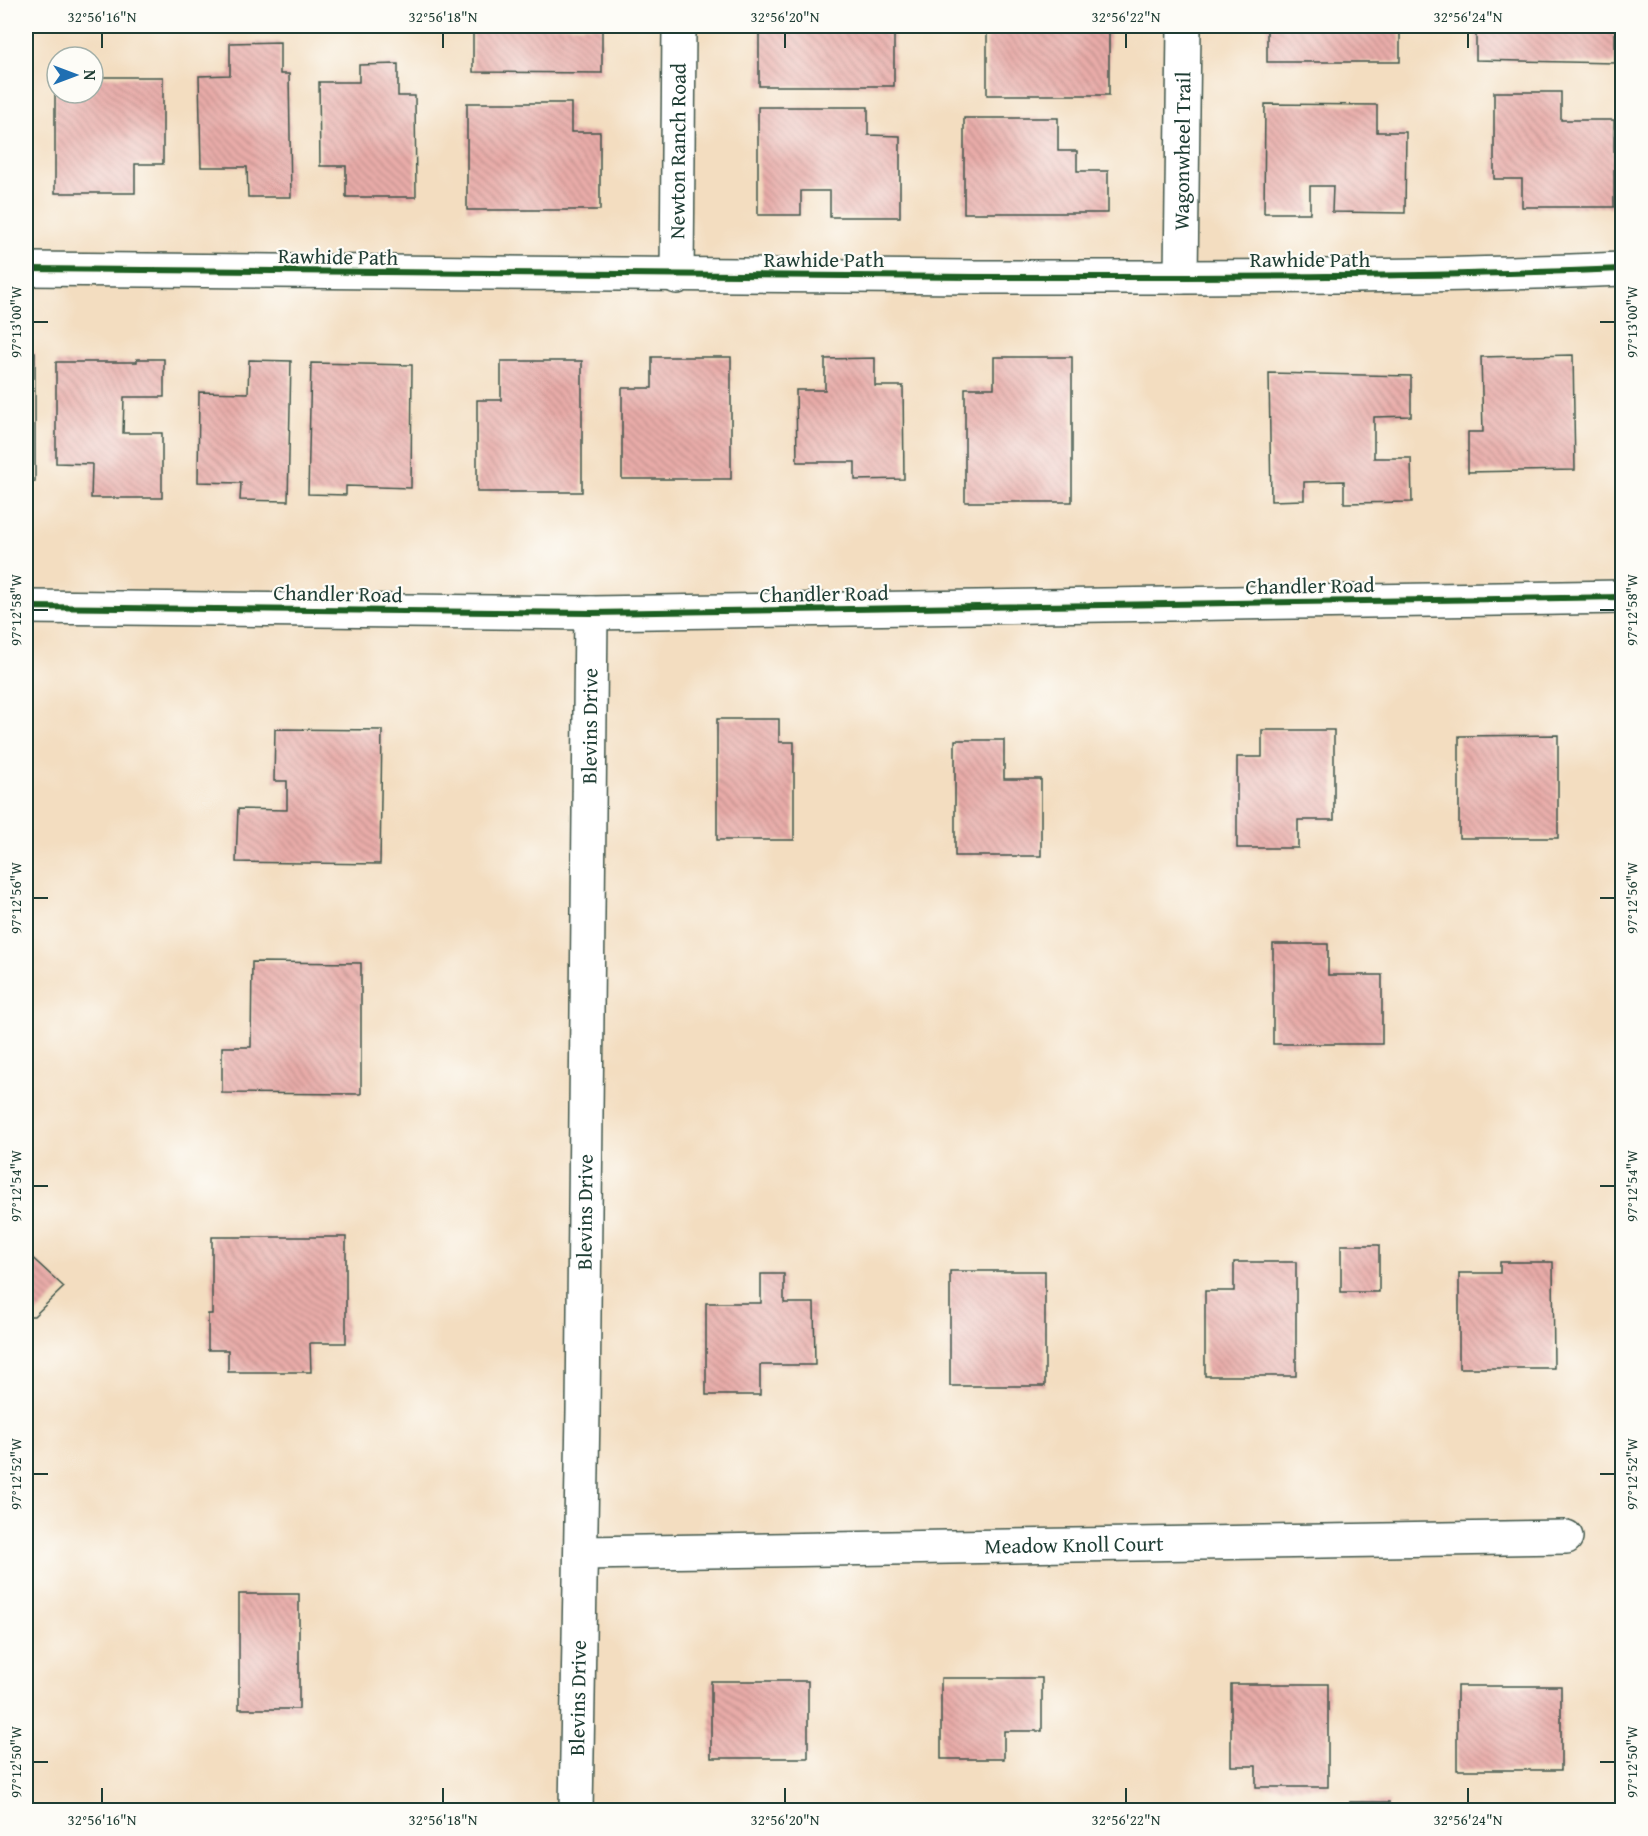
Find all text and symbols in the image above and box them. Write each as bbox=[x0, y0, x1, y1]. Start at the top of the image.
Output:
text: 32°56'16"N bbox=[68, 6, 137, 27]
text: 32°56'18"N bbox=[409, 6, 478, 27]
text: 32°56'20"N bbox=[751, 6, 820, 27]
text: 32°56'22"N bbox=[1092, 6, 1161, 27]
text: 32°56'24"N bbox=[1434, 6, 1503, 27]
north arrow bbox=[45, 45, 105, 105]
street label: Newton Ranch Road bbox=[661, 62, 694, 239]
text: N bbox=[78, 70, 102, 81]
street label: Wagonwheel Trail bbox=[1166, 71, 1198, 231]
street label: Rawhide Path bbox=[278, 240, 399, 273]
street label: Rawhide Path bbox=[764, 244, 884, 275]
street label: Rawhide Path bbox=[1250, 244, 1370, 275]
text: 97°13'00"W bbox=[5, 286, 26, 358]
text: 97°13'00"W bbox=[1621, 286, 1642, 358]
street label: Chandler Road bbox=[1245, 569, 1376, 602]
text: 97°12'58"W bbox=[5, 574, 26, 646]
text: 97°12'58"W bbox=[1621, 574, 1642, 646]
street label: Chandler Road bbox=[273, 577, 404, 610]
street label: Chandler Road bbox=[759, 577, 890, 610]
street label: Blevins Drive bbox=[573, 668, 605, 784]
text: 97°12'56"W bbox=[5, 862, 26, 934]
text: 97°12'56"W bbox=[1621, 862, 1642, 934]
text: 97°12'54"W bbox=[5, 1150, 26, 1222]
text: 97°12'54"W bbox=[1621, 1150, 1642, 1222]
street label: Blevins Drive bbox=[568, 1154, 601, 1270]
text: 97°12'52"W bbox=[5, 1438, 26, 1510]
text: 97°12'52"W bbox=[1621, 1438, 1642, 1510]
street label: Meadow Knoll Court bbox=[984, 1528, 1164, 1561]
street label: Blevins Drive bbox=[561, 1640, 594, 1756]
text: 97°12'50"W bbox=[5, 1726, 26, 1798]
text: 97°12'50"W bbox=[1621, 1726, 1642, 1798]
text: 32°56'16"N bbox=[68, 1809, 137, 1830]
text: 32°56'18"N bbox=[409, 1809, 478, 1830]
text: 32°56'20"N bbox=[751, 1809, 820, 1830]
text: 32°56'22"N bbox=[1092, 1809, 1161, 1830]
text: 32°56'24"N bbox=[1434, 1809, 1503, 1830]

